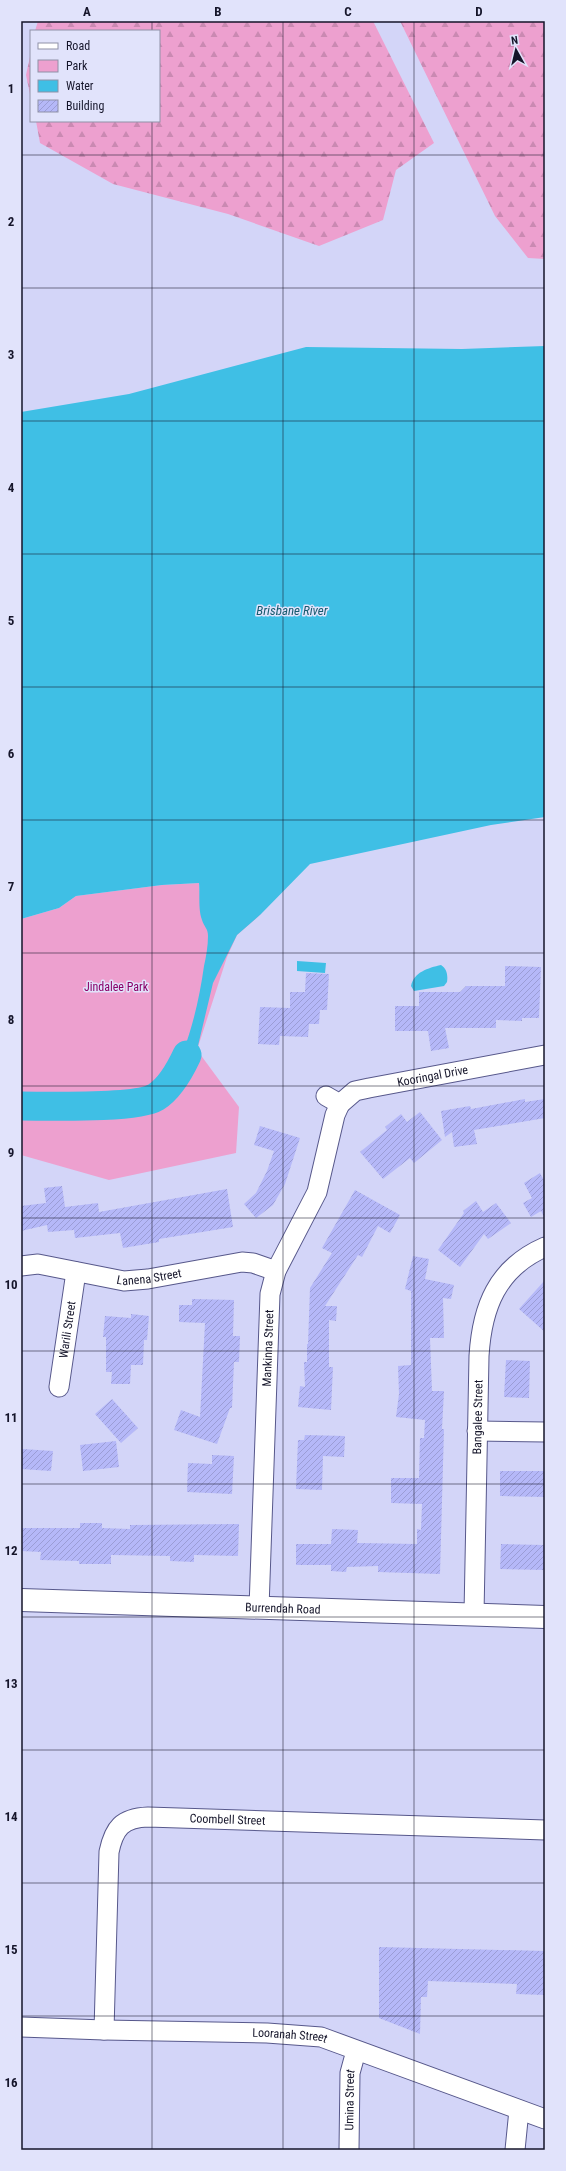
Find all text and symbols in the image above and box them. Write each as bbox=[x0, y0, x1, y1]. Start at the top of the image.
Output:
text: A bbox=[83, 4, 91, 19]
text: B bbox=[214, 4, 222, 19]
text: C bbox=[344, 4, 352, 19]
text: D bbox=[475, 4, 483, 19]
legend bbox=[30, 30, 160, 122]
north arrow bbox=[496, 30, 536, 70]
text: N bbox=[510, 34, 519, 47]
text: Road bbox=[66, 39, 90, 53]
text: Park bbox=[66, 59, 88, 73]
text: Water bbox=[66, 79, 94, 93]
text: 1 bbox=[8, 81, 14, 96]
text: Building bbox=[66, 99, 104, 113]
text: 2 bbox=[8, 214, 15, 229]
text: 3 bbox=[8, 347, 14, 362]
text: 4 bbox=[8, 480, 15, 495]
water label: Brisbane River bbox=[256, 603, 329, 618]
text: 5 bbox=[8, 613, 15, 628]
text: 6 bbox=[8, 746, 15, 761]
text: 7 bbox=[8, 879, 15, 894]
park label: Jindalee Park bbox=[84, 980, 149, 994]
text: 8 bbox=[8, 1012, 14, 1027]
street label: Kooringal Drive bbox=[396, 1063, 470, 1090]
text: 9 bbox=[8, 1145, 14, 1160]
street label: Lanena Street bbox=[115, 1266, 183, 1288]
text: 10 bbox=[4, 1277, 18, 1292]
street label: Warili Street bbox=[56, 1300, 79, 1359]
street label: Mankinna Street bbox=[260, 1309, 276, 1387]
street label: Bangalee Street bbox=[470, 1379, 486, 1455]
text: 11 bbox=[4, 1410, 18, 1425]
text: 12 bbox=[4, 1543, 18, 1558]
street label: Burrendah Road bbox=[245, 1600, 321, 1617]
text: 13 bbox=[4, 1676, 18, 1691]
text: 14 bbox=[4, 1809, 18, 1824]
street label: Coombell Street bbox=[189, 1811, 266, 1828]
text: 15 bbox=[4, 1942, 18, 1957]
street label: Looranah Street bbox=[252, 2026, 330, 2046]
street label: Umina Street bbox=[342, 2067, 358, 2131]
text: 16 bbox=[4, 2075, 18, 2090]

